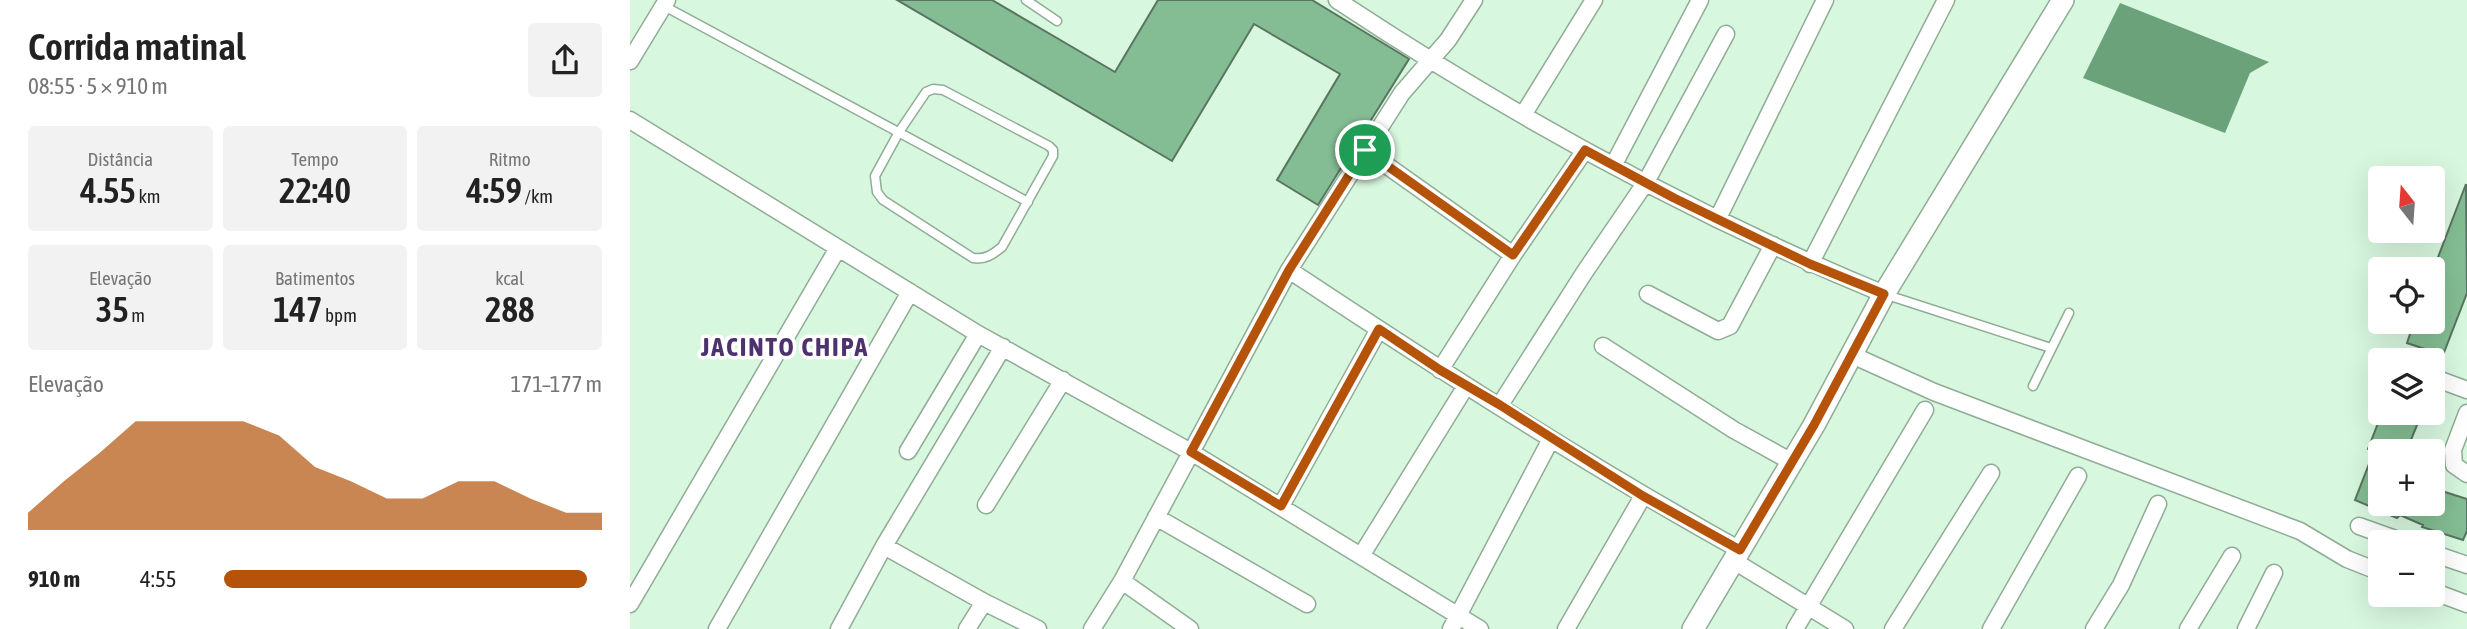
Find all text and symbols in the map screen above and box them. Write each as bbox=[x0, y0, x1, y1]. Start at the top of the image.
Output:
button: share bbox=[528, 23, 602, 97]
text: Corrida matinal bbox=[28, 25, 246, 68]
text: 08:55 · 5 × 910 m bbox=[28, 73, 168, 99]
pin bbox=[1335, 120, 1395, 180]
icon: arrive bbox=[1346, 131, 1384, 169]
text: Distância bbox=[88, 148, 153, 170]
text: Tempo bbox=[291, 148, 339, 170]
text: Ritmo bbox=[489, 148, 531, 170]
north arrow bbox=[2368, 166, 2445, 243]
map controls bbox=[2368, 166, 2445, 607]
text: 4.55 bbox=[80, 170, 136, 210]
text: 22:40 bbox=[279, 170, 351, 210]
text: 4:59 bbox=[466, 170, 522, 210]
text: km bbox=[136, 185, 160, 207]
text: /km bbox=[522, 185, 553, 207]
button: locate bbox=[2368, 257, 2445, 334]
text: Elevação bbox=[89, 267, 152, 289]
text: Batimentos bbox=[275, 267, 355, 289]
text: kcal bbox=[495, 267, 524, 289]
text: 35 bbox=[96, 289, 129, 329]
text: 147 bbox=[273, 289, 323, 329]
text: 288 bbox=[485, 289, 534, 329]
text: m bbox=[129, 304, 145, 326]
text: bpm bbox=[323, 304, 357, 326]
district label: JACINTO CHIPA bbox=[700, 332, 869, 362]
button: layers bbox=[2368, 348, 2445, 425]
text: Elevação bbox=[28, 371, 104, 397]
text: 171–177 m bbox=[511, 371, 602, 397]
button: + bbox=[2368, 439, 2445, 516]
button: − bbox=[2368, 530, 2445, 607]
text: 910 m bbox=[28, 566, 80, 592]
text: 4:55 bbox=[140, 566, 177, 592]

